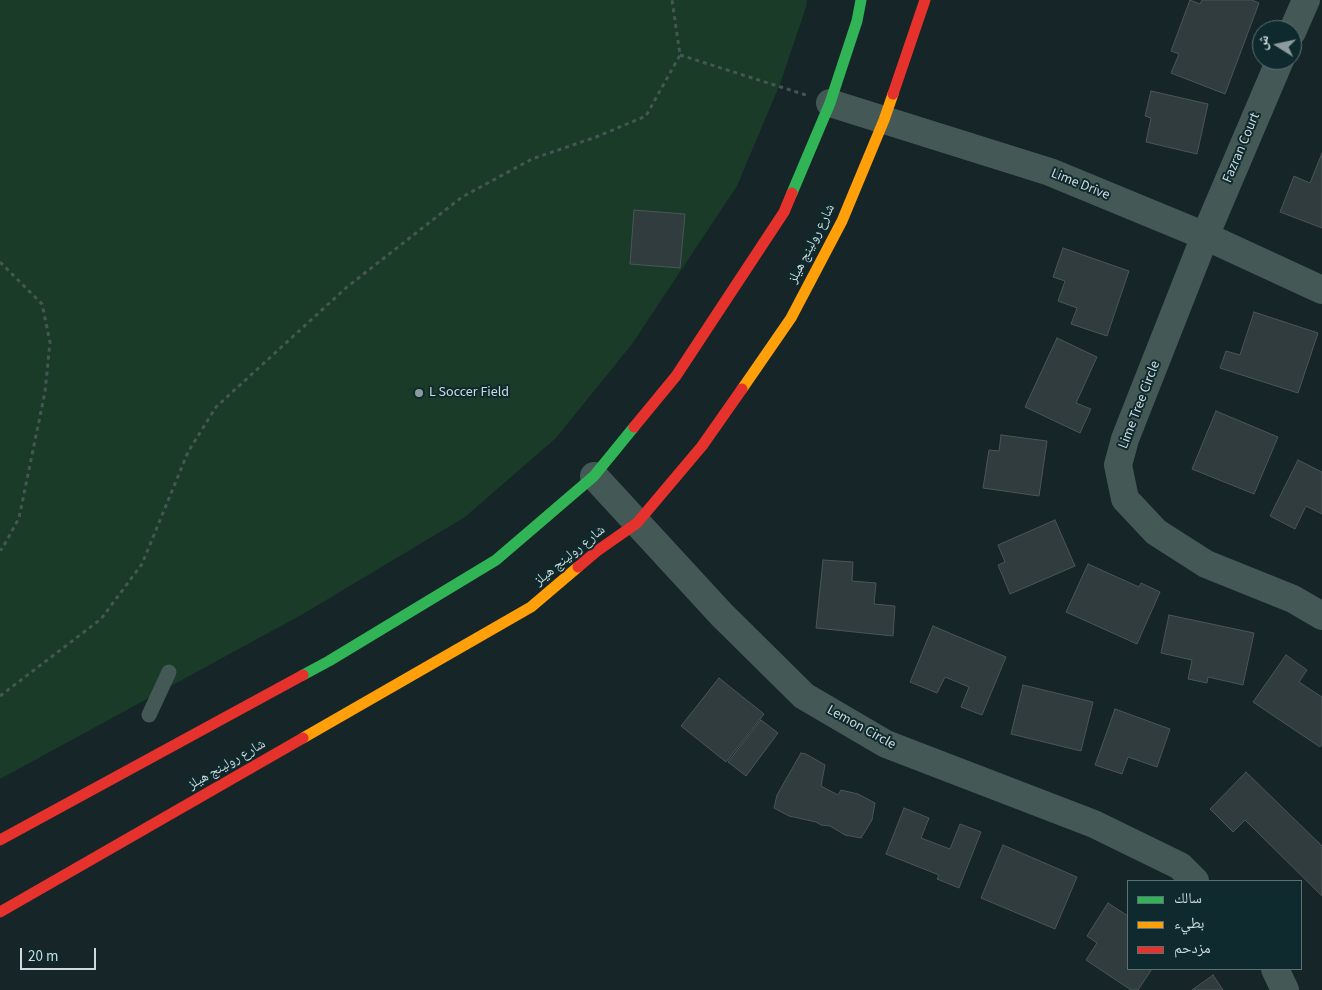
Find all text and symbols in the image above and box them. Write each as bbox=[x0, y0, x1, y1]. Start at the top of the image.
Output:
north arrow bbox=[1252, 20, 1302, 70]
text: ش bbox=[1252, 34, 1274, 52]
street label: Fazran Court bbox=[1220, 111, 1264, 185]
street label: Lime Drive bbox=[1048, 166, 1112, 204]
street label: شارع رولينج هيلز bbox=[785, 202, 839, 286]
street label: Lime Tree Circle bbox=[1116, 359, 1164, 451]
place label: L Soccer Field bbox=[429, 385, 509, 401]
marker: L Soccer Field bbox=[413, 387, 425, 399]
street label: شارع رولينج هيلز bbox=[531, 522, 609, 590]
street label: Lemon Circle bbox=[824, 702, 898, 754]
street label: شارع رولينج هيلز bbox=[185, 736, 269, 794]
legend bbox=[1127, 880, 1302, 970]
text: سالك bbox=[1174, 888, 1202, 909]
text: بطيء bbox=[1174, 913, 1204, 934]
scale bar bbox=[22, 938, 99, 970]
text: مزدحم bbox=[1174, 938, 1211, 959]
text: 20 m bbox=[28, 946, 58, 967]

